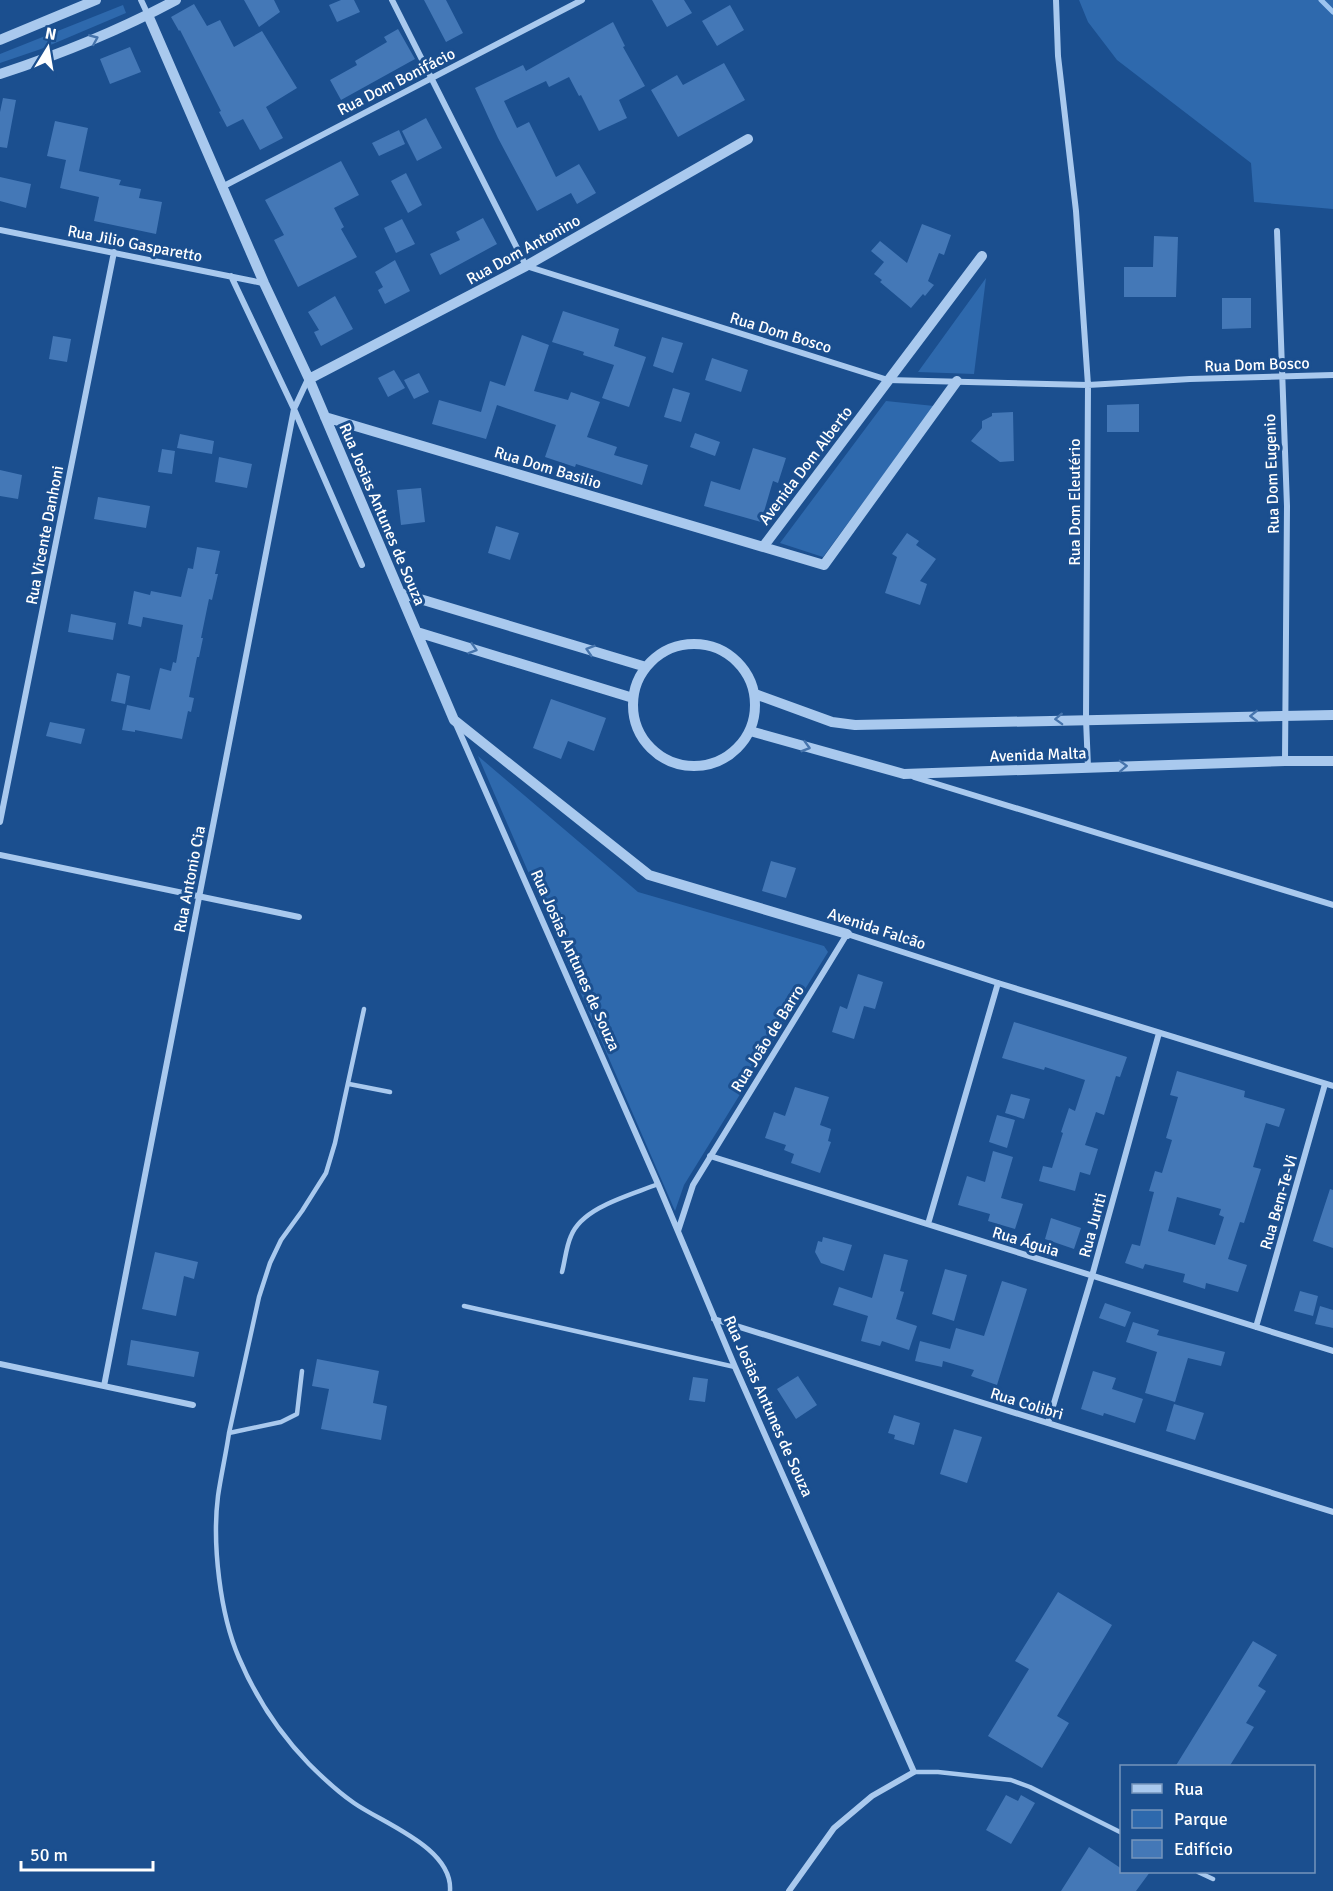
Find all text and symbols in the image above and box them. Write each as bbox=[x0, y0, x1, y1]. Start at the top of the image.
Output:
north arrow bbox=[18, 18, 78, 78]
text: N bbox=[43, 23, 58, 45]
one-way arrow bbox=[88, 34, 99, 46]
street label: Rua Dom Bonifácio bbox=[334, 44, 459, 120]
street label: Rua Dom Antonino bbox=[463, 210, 584, 289]
street label: Rua Jilio Gasparetto bbox=[66, 221, 204, 267]
street label: Rua Dom Bosco bbox=[727, 308, 834, 358]
street label: Rua Dom Bosco bbox=[1204, 353, 1310, 377]
street label: Avenida Dom Alberto bbox=[755, 402, 857, 529]
street label: Rua Dom Eugenio bbox=[1260, 414, 1284, 534]
street label: Rua Josias Antunes de Souza bbox=[334, 420, 430, 609]
street label: Rua Dom Eleutério bbox=[1065, 438, 1085, 566]
street label: Rua Dom Basilio bbox=[492, 442, 604, 494]
street label: Rua Vicente Danhoni bbox=[22, 464, 68, 607]
one-way arrow bbox=[467, 642, 478, 654]
one-way arrow bbox=[585, 645, 596, 657]
one-way arrow bbox=[1249, 710, 1258, 722]
one-way arrow bbox=[1054, 713, 1063, 726]
one-way arrow bbox=[800, 740, 811, 752]
street label: Avenida Malta bbox=[989, 743, 1087, 767]
one-way arrow bbox=[1119, 760, 1128, 772]
street label: Rua Antonio Cia bbox=[170, 824, 210, 935]
street label: Rua Josias Antunes de Souza bbox=[526, 867, 624, 1054]
street label: Avenida Falcão bbox=[825, 904, 928, 954]
street label: Rua João de Barro bbox=[727, 981, 809, 1096]
street label: Rua Bem-Te-Vi bbox=[1256, 1152, 1302, 1252]
street label: Rua Juriti bbox=[1075, 1191, 1111, 1260]
street label: Rua Águia bbox=[990, 1222, 1062, 1262]
street label: Rua Josias Antunes de Souza bbox=[719, 1313, 817, 1500]
street label: Rua Colibri bbox=[988, 1383, 1066, 1425]
legend bbox=[1120, 1765, 1315, 1873]
text: Rua bbox=[1174, 1778, 1203, 1800]
text: Parque bbox=[1174, 1808, 1228, 1830]
scale bar bbox=[21, 1834, 153, 1872]
text: Edifício bbox=[1174, 1838, 1233, 1860]
text: 50 m bbox=[30, 1844, 68, 1866]

